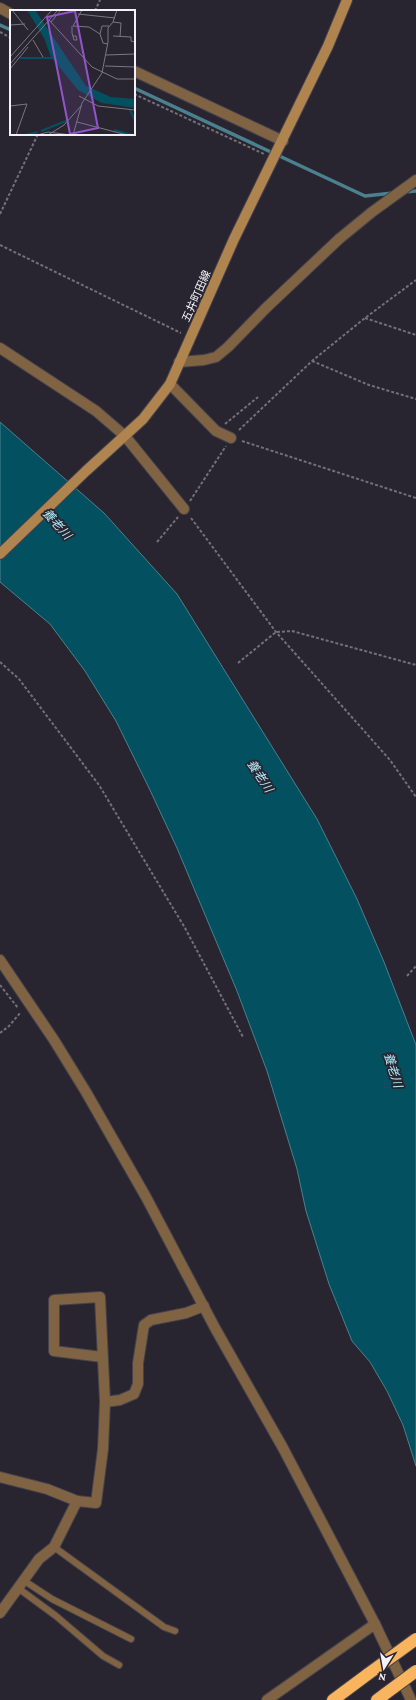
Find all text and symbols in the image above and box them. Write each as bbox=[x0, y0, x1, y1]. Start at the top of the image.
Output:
inset map bbox=[10, 10, 135, 135]
street label: 五井町田線 bbox=[179, 268, 213, 324]
water label: 養老川 bbox=[40, 506, 76, 544]
water label: 養老川 bbox=[244, 757, 277, 797]
water label: 養老川 bbox=[381, 1051, 406, 1091]
north arrow bbox=[364, 1648, 404, 1688]
text: N bbox=[377, 1671, 387, 1684]

